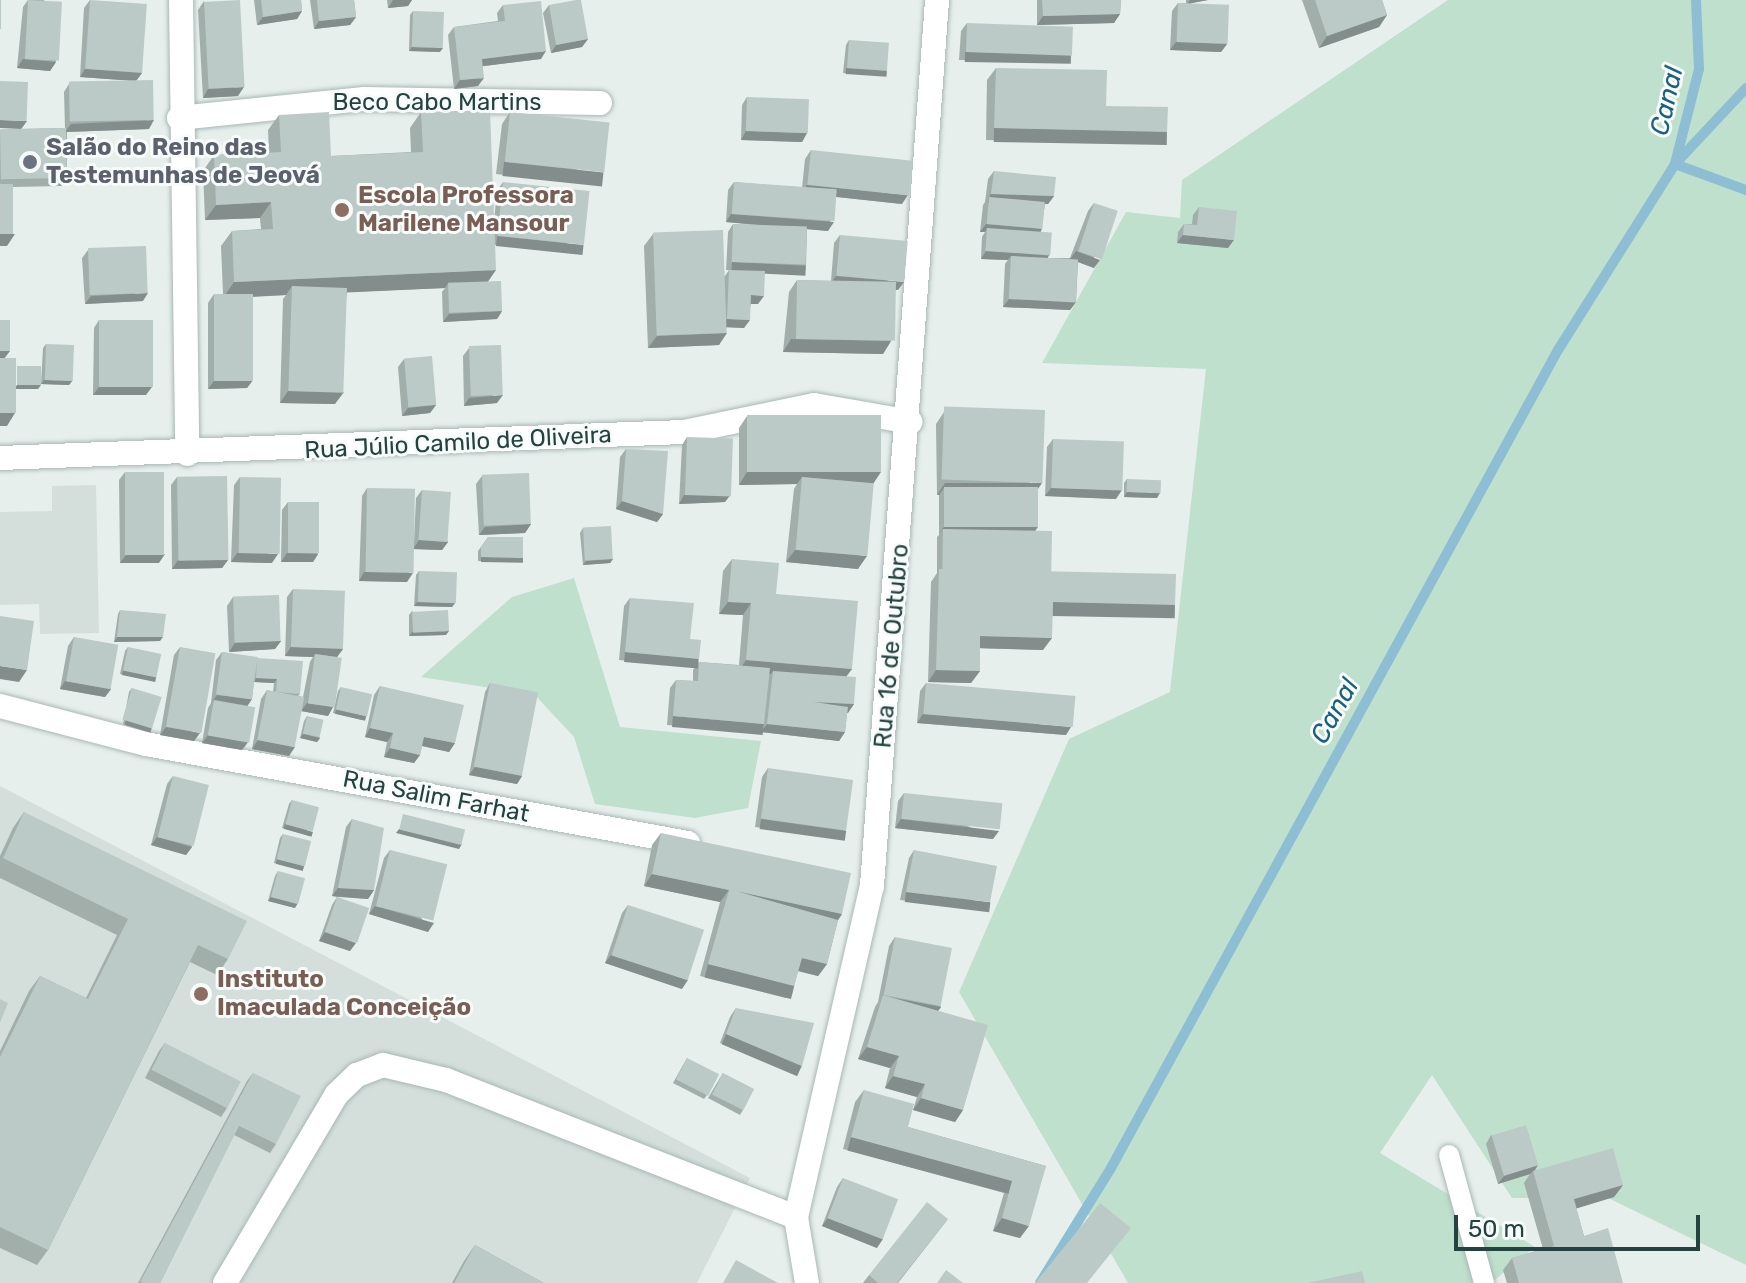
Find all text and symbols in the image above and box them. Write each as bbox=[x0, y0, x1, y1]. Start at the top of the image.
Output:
water label: Canal bbox=[1644, 63, 1690, 139]
street label: Beco Cabo Martins bbox=[333, 89, 541, 117]
place label: Salão do Reino das Testemunhas de Jeová bbox=[46, 134, 320, 190]
marker: Salão do Reino das Testemunhas de Jeová bbox=[21, 153, 39, 171]
place label: Escola Professora Marilene Mansour bbox=[358, 182, 574, 238]
marker: Escola Professora Marilene Mansour bbox=[333, 201, 351, 219]
street label: Rua Júlio Camilo de Oliveira bbox=[304, 421, 612, 465]
street label: Rua 16 de Outubro bbox=[869, 543, 915, 749]
water label: Canal bbox=[1304, 673, 1366, 749]
street label: Rua Salim Farhat bbox=[340, 765, 532, 829]
place label: Instituto Imaculada Conceição bbox=[217, 966, 471, 1022]
marker: Instituto Imaculada Conceição bbox=[192, 985, 210, 1003]
scale bar bbox=[1458, 1199, 1704, 1249]
text: 50 m bbox=[1468, 1215, 1525, 1243]

